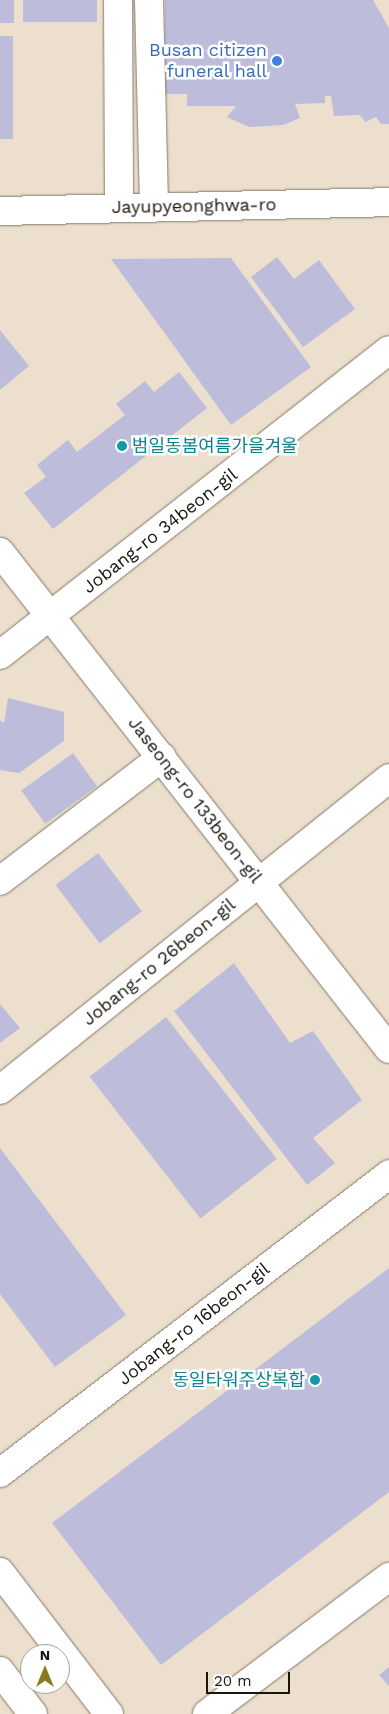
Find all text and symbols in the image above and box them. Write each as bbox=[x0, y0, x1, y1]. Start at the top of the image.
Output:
place label: Busan citizen funeral hall bbox=[149, 40, 267, 82]
marker: Busan citizen funeral hall bbox=[271, 55, 283, 67]
street label: Jayupyeonghwa-ro bbox=[111, 194, 277, 218]
place label: 범일동봄여름가을겨울 bbox=[132, 435, 298, 457]
marker: 범일동봄여름가을겨울 bbox=[116, 440, 128, 452]
street label: Jobang-ro 34beon-gil bbox=[78, 464, 242, 598]
street label: Jaseong-ro 133beon-gil bbox=[123, 712, 267, 888]
street label: Jobang-ro 26beon-gil bbox=[78, 894, 240, 1030]
street label: Jobang-ro 16beon-gil bbox=[114, 1258, 274, 1390]
place label: 동일타워주상복합 bbox=[173, 1369, 305, 1391]
marker: 동일타워주상복합 bbox=[309, 1374, 321, 1386]
north arrow bbox=[20, 1644, 70, 1694]
text: N bbox=[40, 1647, 50, 1663]
scale bar bbox=[209, 1662, 293, 1694]
text: 20 m bbox=[214, 1672, 252, 1690]

